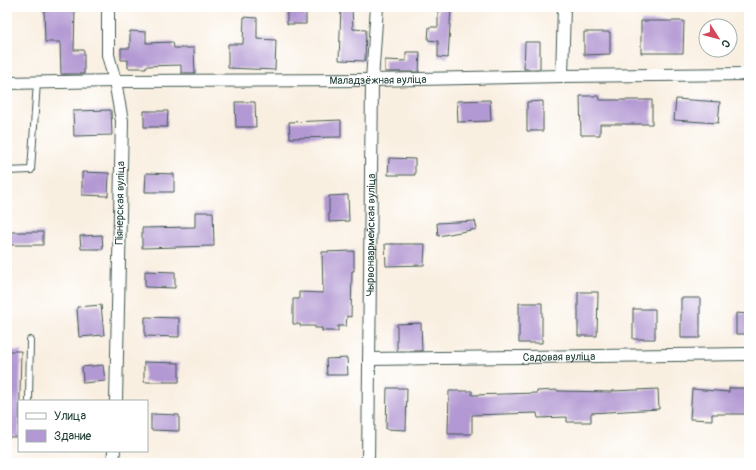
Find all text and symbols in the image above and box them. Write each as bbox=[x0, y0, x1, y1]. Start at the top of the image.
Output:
north arrow bbox=[698, 18, 738, 58]
text: С bbox=[718, 37, 733, 50]
street label: Маладзёжная вуліца bbox=[329, 72, 427, 87]
street label: Піянерская вуліца bbox=[113, 161, 127, 245]
street label: Чырвонаармейская вуліца bbox=[363, 173, 378, 297]
street label: Садовая вуліца bbox=[523, 350, 595, 363]
legend bbox=[18, 400, 148, 452]
text: Улица bbox=[54, 409, 86, 424]
text: Здание bbox=[54, 429, 91, 444]

